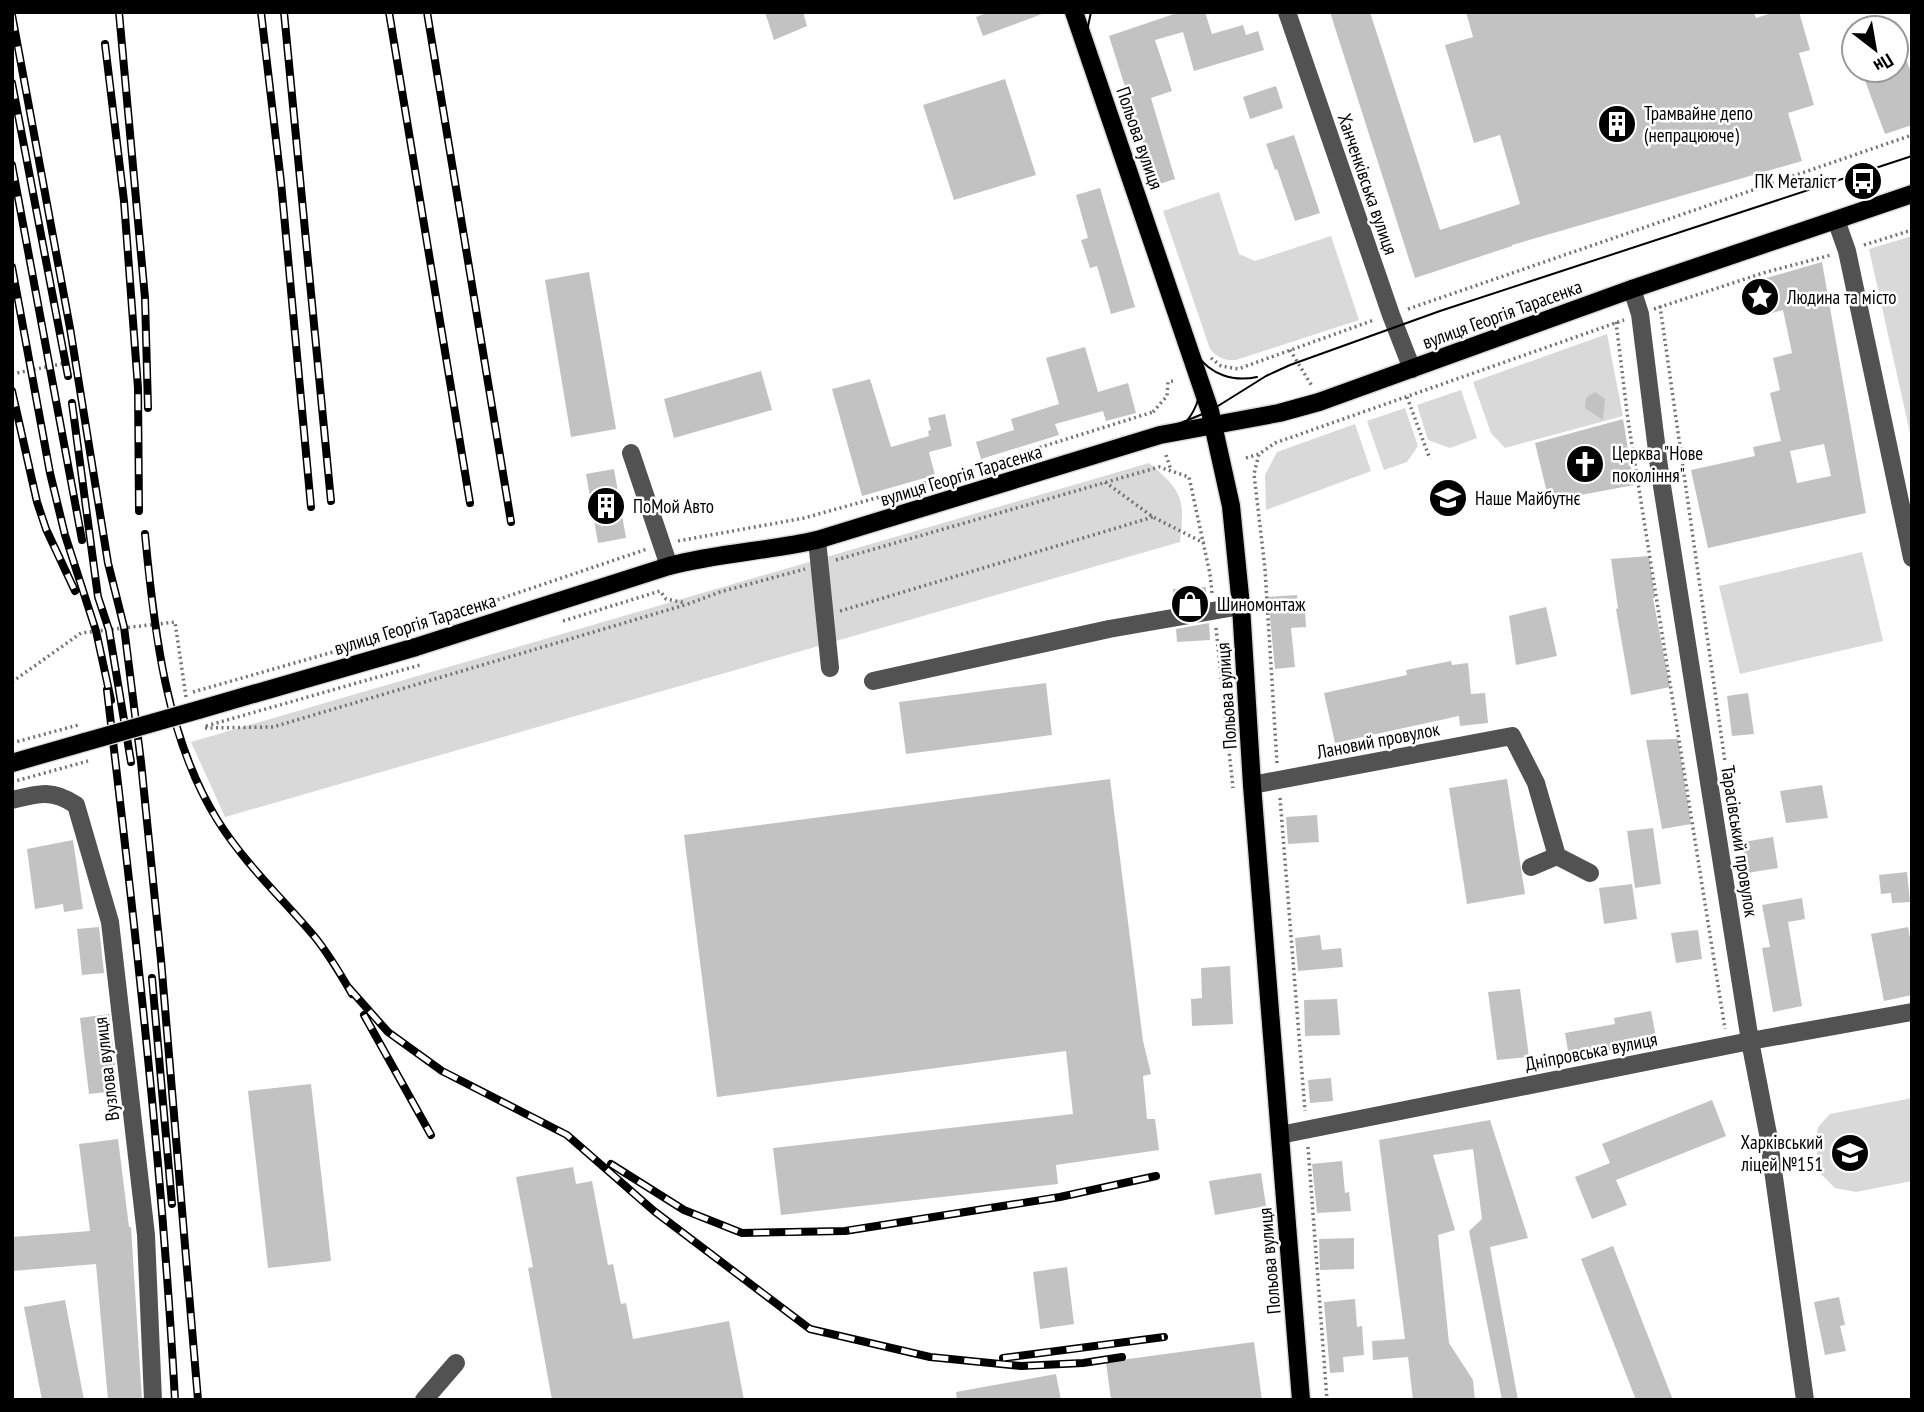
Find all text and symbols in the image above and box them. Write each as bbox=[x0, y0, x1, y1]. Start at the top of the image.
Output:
north arrow bbox=[1840, 14, 1910, 84]
text: Пн bbox=[1870, 49, 1898, 79]
street label: Польова вулиця bbox=[1111, 84, 1169, 192]
place label: Трамвайне депо (непрацююче) bbox=[1644, 101, 1753, 147]
building icon: Трамвайне депо (непрацююче) bbox=[1596, 103, 1638, 145]
street label: Ханченківська вулиця bbox=[1333, 110, 1403, 258]
bus stop icon: ПК Металіст bbox=[1842, 160, 1884, 202]
place label: ПК Металіст bbox=[1754, 169, 1837, 193]
street label: вулиця Георгія Тарасенка bbox=[1419, 274, 1585, 354]
place icon: Людина та місто bbox=[1739, 276, 1781, 318]
place label: Людина та місто bbox=[1786, 285, 1897, 309]
street label: вулиця Георгія Тарасенка bbox=[877, 439, 1045, 511]
place label: Церква "Нове покоління" bbox=[1612, 441, 1703, 487]
church icon: Церква "Нове покоління" bbox=[1564, 443, 1606, 485]
school or university icon: Наше Майбутнє bbox=[1427, 477, 1469, 519]
building icon: ПоМой Авто bbox=[585, 485, 627, 527]
place label: Наше Майбутнє bbox=[1475, 486, 1581, 510]
place label: ПоМой Авто bbox=[633, 494, 714, 518]
shop icon: Шиномонтаж bbox=[1169, 583, 1211, 625]
street label: вулиця Георгія Тарасенка bbox=[331, 588, 499, 660]
place label: Шиномонтаж bbox=[1217, 592, 1306, 616]
street label: Польова вулиця bbox=[1210, 642, 1242, 750]
street label: Лановий провулок bbox=[1314, 716, 1442, 764]
street label: Тарасівський провулок bbox=[1716, 763, 1764, 919]
street label: Вузлова вулиця bbox=[88, 1016, 124, 1122]
street label: Дніпровська вулиця bbox=[1523, 1026, 1659, 1076]
place label: Харківський ліцей №151 bbox=[1740, 1130, 1823, 1176]
school or university icon: Харківський ліцей №151 bbox=[1829, 1132, 1871, 1174]
street label: Польова вулиця bbox=[1252, 1207, 1286, 1315]

